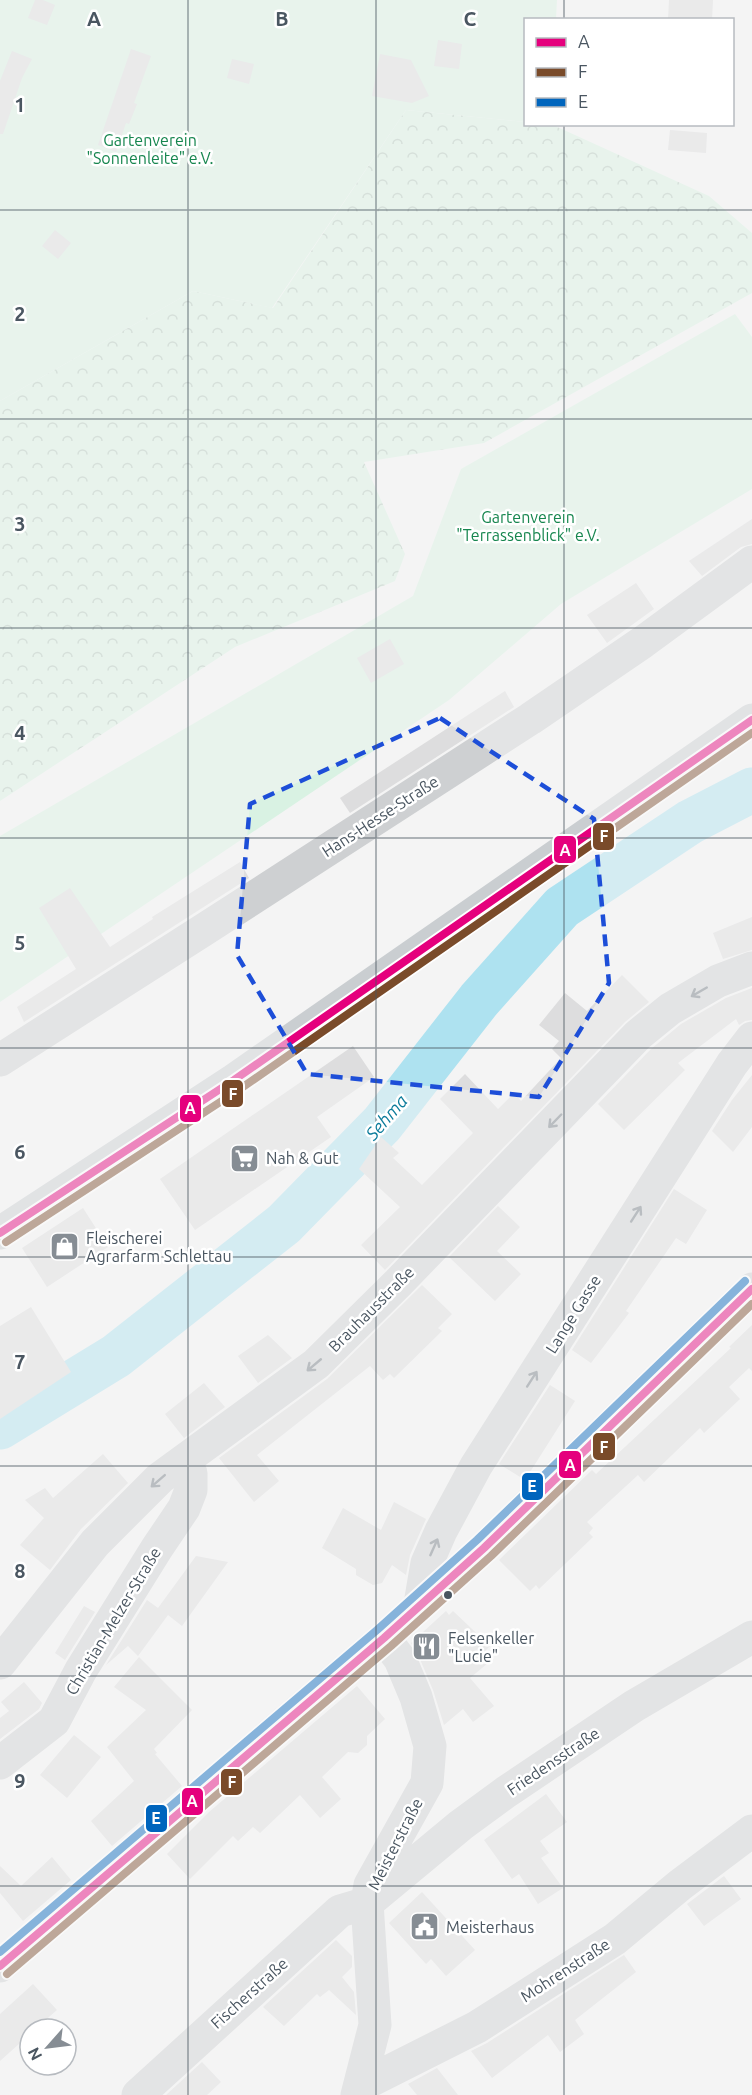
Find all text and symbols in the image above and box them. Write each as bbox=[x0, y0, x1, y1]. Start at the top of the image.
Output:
text: A bbox=[87, 7, 101, 30]
text: B bbox=[275, 7, 289, 30]
text: C bbox=[464, 7, 477, 30]
legend bbox=[524, 18, 734, 126]
text: A bbox=[578, 31, 590, 51]
text: F bbox=[578, 61, 587, 81]
text: E bbox=[578, 91, 588, 111]
text: 1 bbox=[14, 93, 26, 116]
park label: Gartenverein "Sonnenleite" e.V. bbox=[87, 131, 214, 167]
text: 2 bbox=[14, 302, 26, 325]
park label: Gartenverein "Terrassenblick" e.V. bbox=[456, 508, 600, 544]
text: 3 bbox=[14, 512, 26, 535]
text: 4 bbox=[14, 721, 26, 744]
street label: Hans-Hesse-Straße bbox=[319, 772, 441, 860]
line badge: F bbox=[592, 822, 615, 851]
text: F bbox=[600, 827, 609, 845]
line badge: A bbox=[553, 835, 577, 864]
text: A bbox=[559, 841, 571, 859]
text: 5 bbox=[14, 931, 26, 954]
one-way arrow bbox=[691, 986, 708, 998]
line badge: F bbox=[221, 1079, 244, 1108]
text: F bbox=[229, 1085, 238, 1103]
water label: Sehma bbox=[360, 1090, 411, 1144]
line badge: A bbox=[179, 1094, 202, 1123]
text: A bbox=[184, 1099, 196, 1117]
one-way arrow bbox=[547, 1114, 562, 1129]
text: 6 bbox=[14, 1140, 26, 1163]
supermarket icon: Nah & Gut bbox=[229, 1142, 261, 1174]
place label: Nah & Gut bbox=[266, 1149, 339, 1167]
one-way arrow bbox=[631, 1206, 643, 1223]
place label: Fleischerei Agrarfarm Schlettau bbox=[86, 1229, 232, 1265]
shop icon: Fleischerei Agrarfarm Schlettau bbox=[49, 1231, 81, 1263]
street label: Brauhausstraße bbox=[325, 1263, 417, 1355]
street label: Lange Gasse bbox=[542, 1272, 604, 1356]
text: 7 bbox=[14, 1350, 26, 1373]
one-way arrow bbox=[306, 1358, 322, 1371]
one-way arrow bbox=[526, 1371, 538, 1388]
line badge: F bbox=[592, 1432, 616, 1461]
text: F bbox=[600, 1438, 609, 1456]
line badge: A bbox=[558, 1450, 582, 1479]
text: A bbox=[564, 1456, 576, 1474]
line badge: E bbox=[521, 1472, 544, 1501]
one-way arrow bbox=[151, 1474, 166, 1488]
text: E bbox=[527, 1477, 537, 1495]
one-way arrow bbox=[429, 1539, 440, 1557]
street label: Christian-Melzer-Straße bbox=[62, 1544, 164, 1698]
text: 8 bbox=[14, 1559, 26, 1582]
unlabelled marker bbox=[442, 1589, 454, 1601]
place label: Felsenkeller "Lucie" bbox=[448, 1629, 534, 1665]
restaurant icon: Felsenkeller "Lucie" bbox=[411, 1631, 443, 1663]
street label: Friedensstraße bbox=[504, 1724, 602, 1798]
line badge: F bbox=[220, 1768, 243, 1796]
text: 9 bbox=[14, 1769, 26, 1792]
text: F bbox=[228, 1773, 237, 1791]
line badge: A bbox=[181, 1787, 204, 1816]
text: A bbox=[186, 1792, 198, 1810]
street label: Meisterstraße bbox=[364, 1795, 426, 1893]
line badge: E bbox=[145, 1804, 168, 1833]
text: E bbox=[151, 1809, 161, 1827]
public building icon: Meisterhaus bbox=[409, 1911, 441, 1943]
place label: Meisterhaus bbox=[446, 1918, 534, 1936]
street label: Mohrenstraße bbox=[517, 1935, 613, 2005]
street label: Fischerstraße bbox=[207, 1954, 291, 2032]
north arrow bbox=[18, 2017, 78, 2077]
text: N bbox=[24, 2045, 46, 2064]

